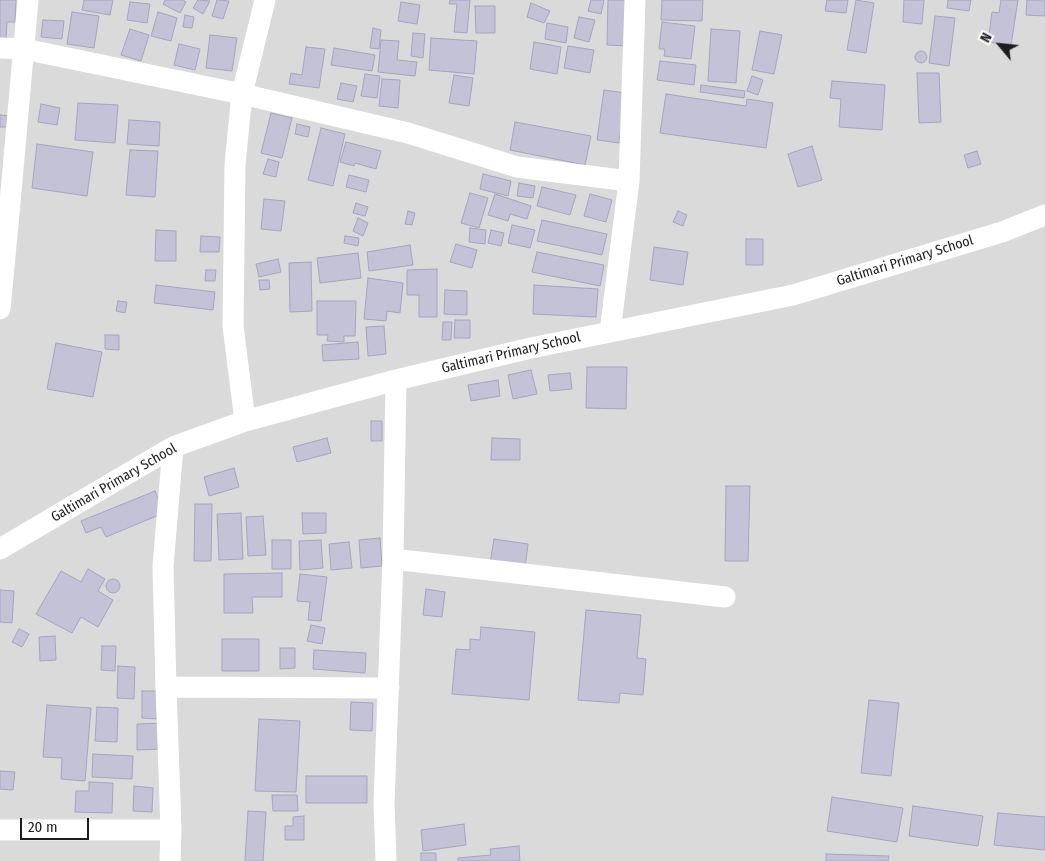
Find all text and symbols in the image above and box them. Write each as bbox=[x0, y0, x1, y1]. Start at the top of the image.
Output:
north arrow bbox=[975, 20, 1025, 70]
text: N bbox=[977, 30, 996, 45]
street label: Galtimari Primary School bbox=[835, 232, 975, 290]
street label: Galtimari Primary School bbox=[440, 329, 582, 377]
street label: Galtimari Primary School bbox=[48, 440, 180, 526]
scale bar bbox=[22, 808, 91, 840]
text: 20 m bbox=[28, 818, 58, 836]

